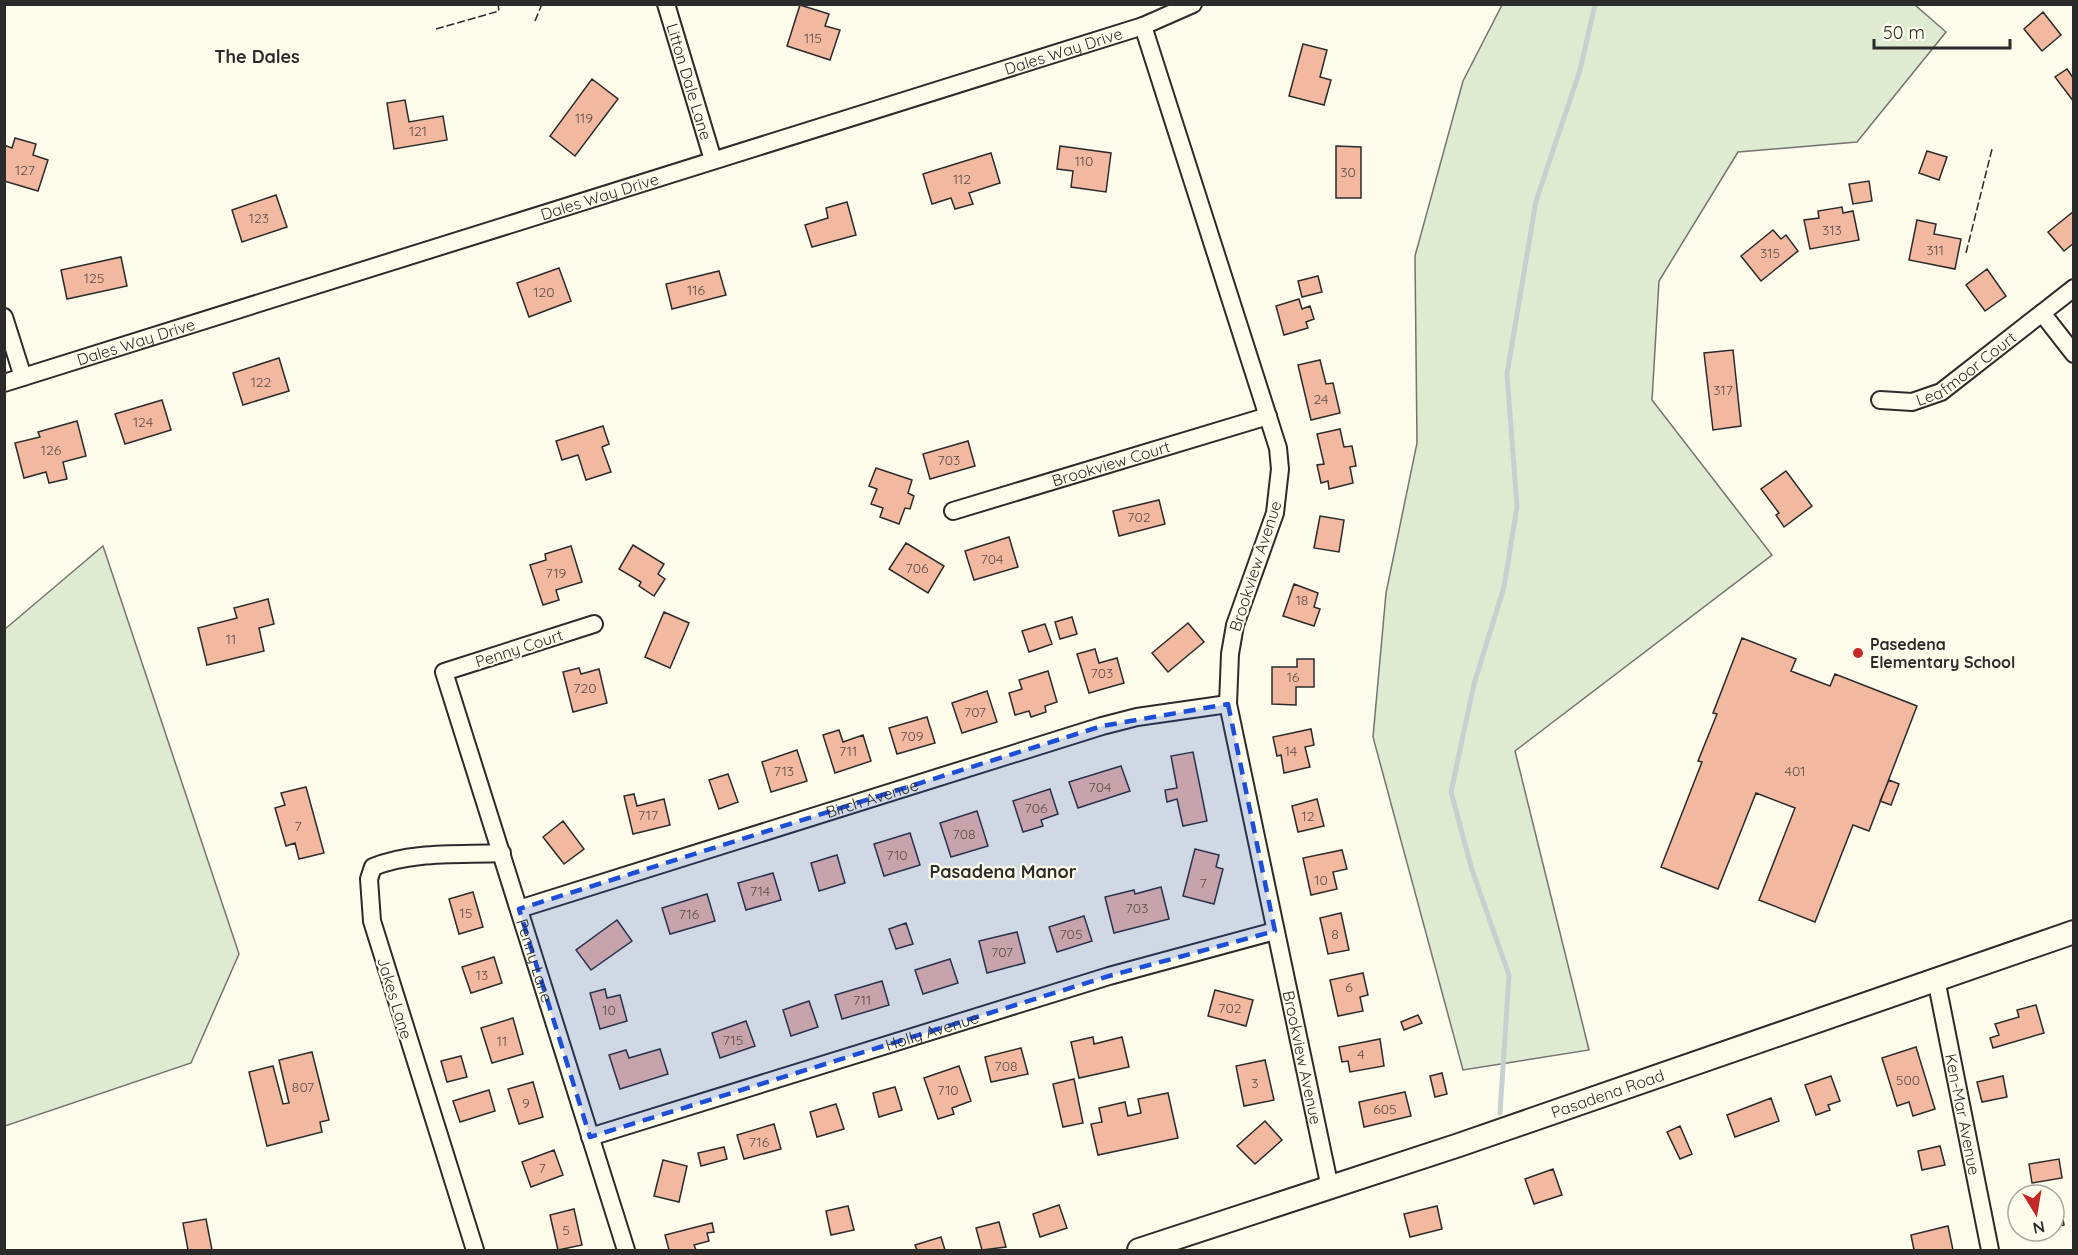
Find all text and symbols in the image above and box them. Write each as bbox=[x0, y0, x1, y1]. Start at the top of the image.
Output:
scale bar bbox=[1874, 12, 2010, 50]
street label: Litton Dale Lane bbox=[662, 21, 716, 142]
text: 50 m bbox=[1883, 21, 1925, 44]
street label: Dales Way Drive bbox=[1002, 23, 1125, 79]
house number: 115 bbox=[804, 29, 822, 47]
district label: The Dales bbox=[214, 45, 300, 68]
house number: 119 bbox=[575, 109, 593, 127]
house number: 121 bbox=[409, 122, 427, 140]
house number: 110 bbox=[1075, 152, 1093, 170]
house number: 127 bbox=[15, 161, 35, 179]
house number: 30 bbox=[1340, 163, 1356, 181]
street label: Dales Way Drive bbox=[538, 168, 661, 224]
house number: 112 bbox=[953, 170, 971, 188]
house number: 123 bbox=[249, 209, 269, 227]
house number: 313 bbox=[1822, 221, 1842, 239]
house number: 311 bbox=[1926, 241, 1944, 259]
house number: 315 bbox=[1760, 244, 1780, 262]
house number: 125 bbox=[84, 269, 104, 287]
house number: 116 bbox=[687, 281, 705, 299]
house number: 120 bbox=[533, 283, 555, 301]
street label: Dales Way Drive bbox=[74, 314, 197, 370]
street label: Leafmoor Court bbox=[1913, 327, 2020, 410]
house number: 122 bbox=[251, 373, 272, 391]
house number: 317 bbox=[1713, 381, 1733, 399]
house number: 24 bbox=[1314, 390, 1328, 408]
house number: 124 bbox=[133, 413, 153, 431]
street label: Brookview Court bbox=[1050, 436, 1172, 491]
house number: 126 bbox=[41, 441, 62, 459]
house number: 703 bbox=[938, 451, 960, 469]
street label: Brookview Avenue bbox=[1224, 498, 1286, 634]
house number: 702 bbox=[1127, 508, 1151, 526]
house number: 704 bbox=[981, 550, 1003, 568]
house number: 706 bbox=[905, 559, 929, 577]
house number: 719 bbox=[546, 564, 567, 582]
house number: 18 bbox=[1296, 591, 1308, 609]
street label: Penny Court bbox=[473, 624, 565, 672]
house number: 11 bbox=[226, 630, 236, 648]
place label: Pasedena Elementary School bbox=[1870, 634, 2015, 672]
marker: Pasedena Elementary School bbox=[1851, 646, 1865, 660]
house number: 703 bbox=[1091, 664, 1113, 682]
house number: 16 bbox=[1287, 668, 1300, 686]
house number: 720 bbox=[573, 679, 597, 697]
house number: 707 bbox=[964, 703, 986, 721]
house number: 709 bbox=[900, 727, 924, 745]
house number: 711 bbox=[839, 742, 857, 760]
house number: 14 bbox=[1285, 742, 1297, 760]
house number: 713 bbox=[774, 762, 794, 780]
house number: 401 bbox=[1785, 762, 1805, 780]
street label: Birch Avenue bbox=[823, 774, 921, 822]
house number: 704 bbox=[1089, 778, 1111, 796]
house number: 706 bbox=[1024, 799, 1048, 817]
house number: 717 bbox=[638, 806, 658, 824]
house number: 12 bbox=[1302, 807, 1315, 825]
house number: 7 bbox=[294, 817, 302, 835]
house number: 708 bbox=[952, 825, 976, 843]
house number: 710 bbox=[886, 846, 908, 864]
district label: Pasadena Manor bbox=[929, 860, 1077, 883]
house number: 10 bbox=[1314, 871, 1328, 889]
house number: 7 bbox=[1199, 874, 1207, 892]
house number: 714 bbox=[750, 882, 770, 900]
house number: 703 bbox=[1126, 899, 1148, 917]
house number: 15 bbox=[460, 904, 472, 922]
house number: 716 bbox=[679, 905, 700, 923]
street label: Penny Lane bbox=[512, 916, 557, 1005]
house number: 705 bbox=[1059, 925, 1083, 943]
house number: 8 bbox=[1331, 925, 1339, 943]
house number: 707 bbox=[991, 943, 1013, 961]
street label: Jakes Lane bbox=[373, 955, 417, 1041]
house number: 13 bbox=[476, 966, 488, 984]
house number: 6 bbox=[1345, 978, 1353, 996]
street label: Brookview Avenue bbox=[1279, 989, 1326, 1126]
house number: 711 bbox=[853, 991, 871, 1009]
house number: 702 bbox=[1218, 999, 1242, 1017]
house number: 10 bbox=[602, 1001, 616, 1019]
street label: Holly Avenue bbox=[883, 1007, 981, 1055]
house number: 715 bbox=[723, 1031, 743, 1049]
house number: 11 bbox=[497, 1032, 507, 1050]
house number: 4 bbox=[1357, 1045, 1365, 1063]
street label: Ken-Mar Avenue bbox=[1941, 1052, 1985, 1177]
house number: 708 bbox=[994, 1057, 1018, 1075]
street label: Pasadena Road bbox=[1548, 1065, 1667, 1122]
house number: 500 bbox=[1896, 1071, 1920, 1089]
house number: 3 bbox=[1251, 1074, 1259, 1092]
house number: 807 bbox=[292, 1078, 314, 1096]
house number: 710 bbox=[937, 1081, 959, 1099]
house number: 9 bbox=[522, 1094, 530, 1112]
house number: 605 bbox=[1373, 1100, 1397, 1118]
house number: 716 bbox=[749, 1133, 770, 1151]
house number: 7 bbox=[538, 1159, 546, 1177]
north arrow bbox=[2006, 1183, 2066, 1243]
text: N bbox=[2031, 1217, 2047, 1239]
house number: 5 bbox=[562, 1221, 570, 1239]

